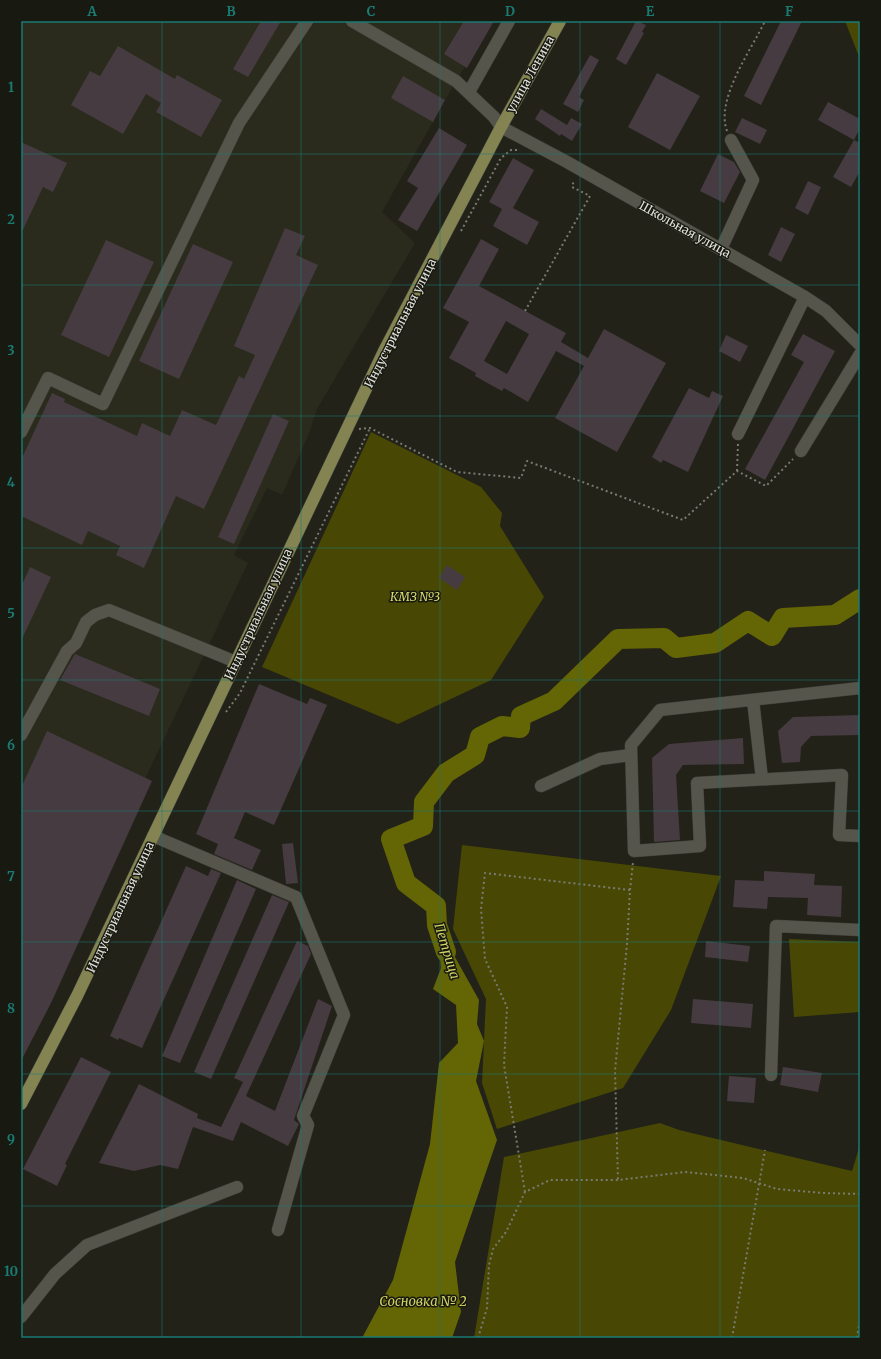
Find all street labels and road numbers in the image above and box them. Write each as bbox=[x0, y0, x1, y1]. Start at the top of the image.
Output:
street label: улица Ленина bbox=[503, 33, 558, 115]
street label: Школьная улица bbox=[636, 198, 734, 261]
street label: Индустриальная улица bbox=[361, 255, 439, 390]
street label: Индустриальная улица bbox=[221, 546, 295, 682]
street label: Индустриальная улица bbox=[83, 839, 157, 975]

